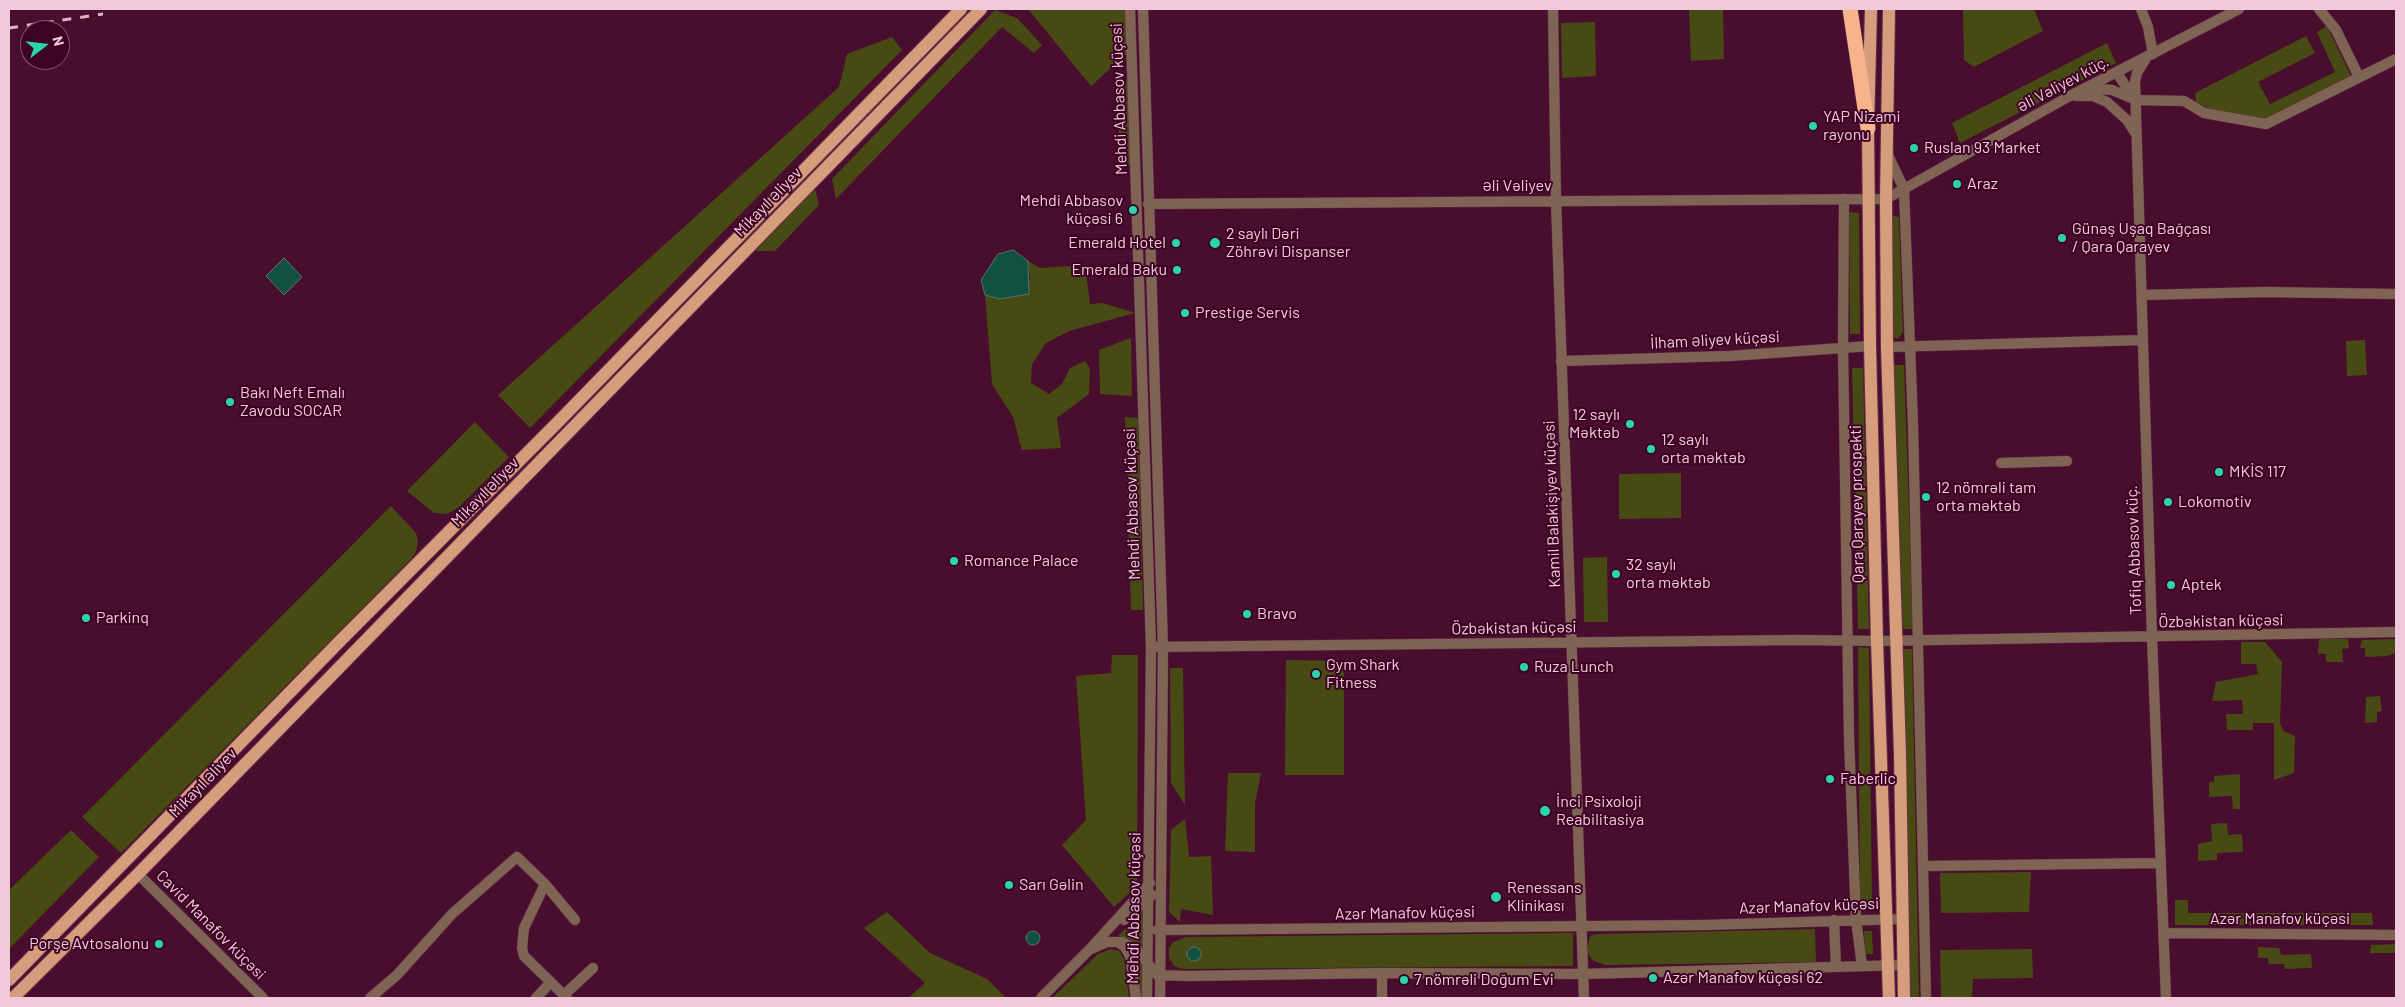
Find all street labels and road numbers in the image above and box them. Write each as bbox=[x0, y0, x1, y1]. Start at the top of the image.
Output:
street label: Mehdi Abbasov küçəsi bbox=[1107, 23, 1131, 175]
street label: Əli Vəliyev küç. bbox=[2014, 52, 2112, 116]
street label: Mikayıl Əliyev bbox=[730, 163, 806, 241]
street label: Əli Vəliyev bbox=[1482, 176, 1552, 196]
street label: İlham Əliyev küçəsi bbox=[1650, 327, 1780, 353]
street label: Kamil Balakişiyev küçəsi bbox=[1539, 420, 1565, 588]
street label: Qara Qarayev prospekti bbox=[1846, 425, 1868, 583]
street label: Mehdi Abbasov küçəsi bbox=[1120, 428, 1144, 580]
street label: Mikayıl Əliyev bbox=[447, 453, 523, 531]
street label: Tofiq Abbasov küç. bbox=[2122, 485, 2146, 615]
street label: Özbəkistan küçəsi bbox=[2158, 610, 2284, 632]
street label: Özbəkistan küçəsi bbox=[1451, 617, 1577, 639]
street label: Mikayıl Əliyev bbox=[165, 744, 241, 822]
street label: Mehdi Abbasov küçəsi bbox=[1123, 832, 1145, 984]
street label: Cavid Manafov küçəsi bbox=[152, 866, 270, 984]
street label: Azər Manafov küçəsi bbox=[1739, 894, 1879, 918]
street label: Azər Manafov küçəsi bbox=[1335, 902, 1475, 924]
street label: Azər Manafov küçəsi bbox=[2210, 909, 2350, 929]

